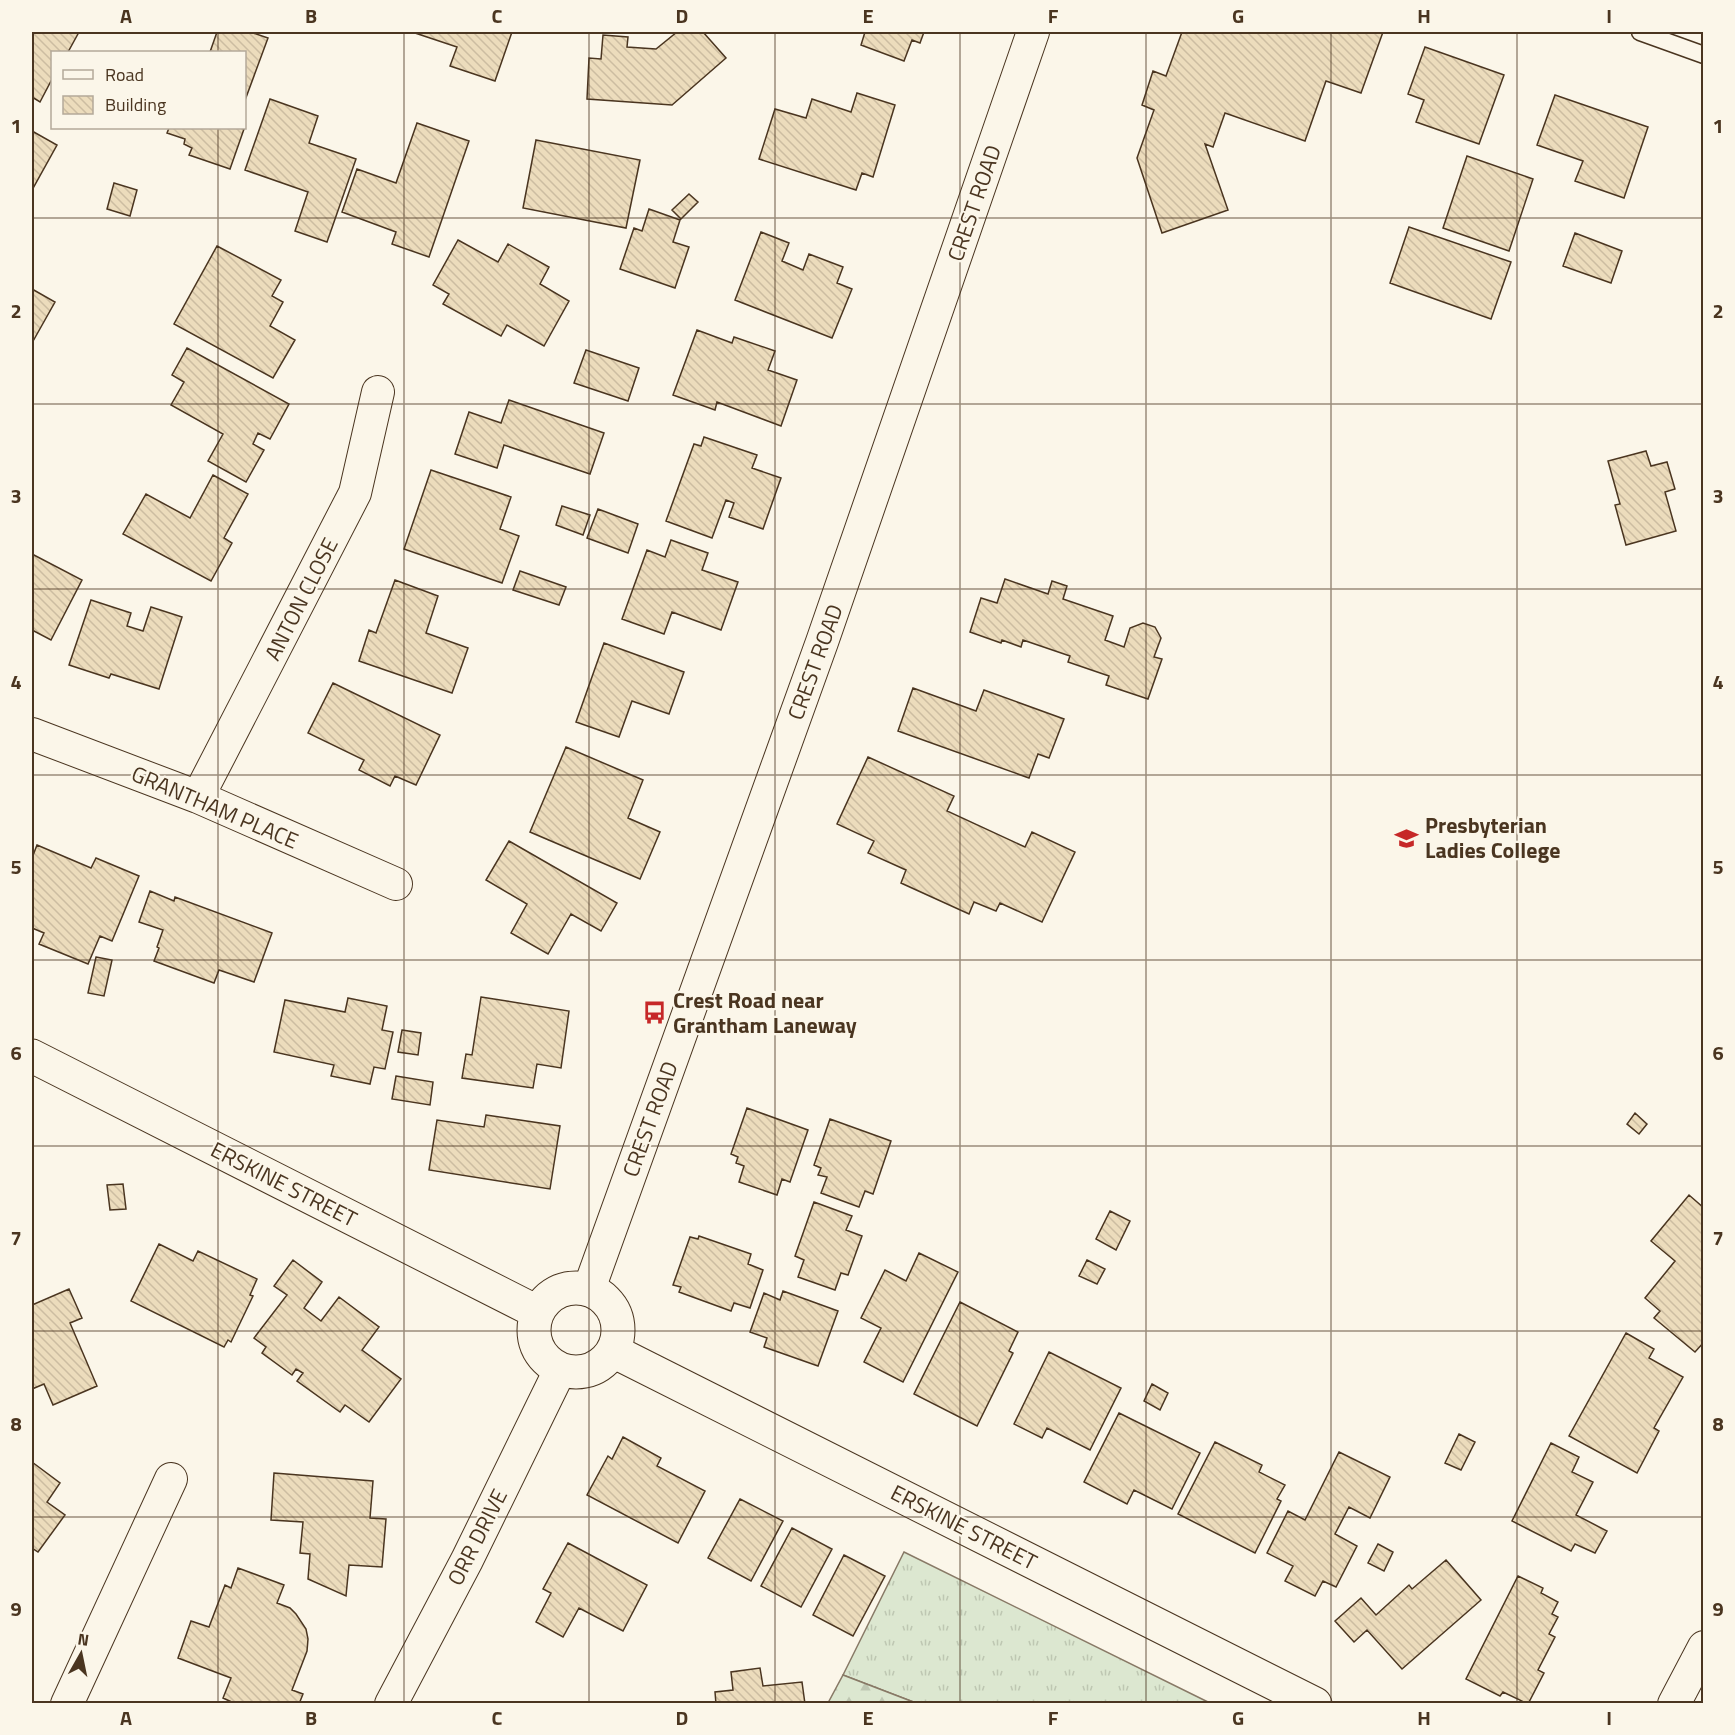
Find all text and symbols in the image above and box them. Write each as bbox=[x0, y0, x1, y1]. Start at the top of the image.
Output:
text: A bbox=[120, 0, 132, 31]
text: B bbox=[305, 0, 317, 31]
text: C bbox=[492, 0, 503, 31]
text: D bbox=[676, 0, 688, 31]
text: E bbox=[862, 0, 874, 31]
text: F bbox=[1048, 0, 1059, 31]
text: G bbox=[1232, 0, 1244, 31]
text: H bbox=[1417, 0, 1431, 31]
text: I bbox=[1606, 0, 1612, 31]
legend bbox=[51, 51, 246, 129]
text: Road bbox=[105, 61, 144, 88]
text: Building bbox=[105, 91, 166, 118]
text: 1 bbox=[10, 110, 22, 141]
text: 1 bbox=[1712, 110, 1724, 141]
street label: CREST ROAD bbox=[938, 140, 1010, 266]
text: 2 bbox=[10, 295, 22, 326]
text: 2 bbox=[1712, 295, 1724, 326]
text: 3 bbox=[10, 480, 22, 511]
text: 3 bbox=[1712, 480, 1724, 511]
street label: ANTON CLOSE bbox=[255, 532, 347, 666]
street label: CREST ROAD bbox=[778, 599, 852, 725]
text: 4 bbox=[10, 666, 22, 697]
text: 4 bbox=[1712, 666, 1724, 697]
street label: GRANTHAM PLACE bbox=[126, 757, 304, 857]
place label: Presbyterian Ladies College bbox=[1425, 808, 1560, 867]
school or university icon: Presbyterian Ladies College bbox=[1394, 825, 1420, 851]
text: 5 bbox=[10, 851, 22, 882]
text: 5 bbox=[1712, 851, 1724, 882]
place label: Crest Road near Grantham Laneway bbox=[673, 983, 857, 1042]
bus stop icon: Crest Road near Grantham Laneway bbox=[642, 1000, 668, 1026]
text: 6 bbox=[10, 1037, 22, 1068]
text: 6 bbox=[1712, 1037, 1724, 1068]
street label: CREST ROAD bbox=[613, 1056, 687, 1182]
street label: ERSKINE STREET bbox=[205, 1132, 364, 1236]
text: 7 bbox=[10, 1222, 22, 1253]
text: 7 bbox=[1712, 1222, 1724, 1253]
text: 8 bbox=[10, 1408, 22, 1439]
text: 8 bbox=[1712, 1408, 1724, 1439]
street label: ERSKINE STREET bbox=[885, 1475, 1044, 1579]
street label: ORR DRIVE bbox=[438, 1483, 516, 1591]
text: 9 bbox=[10, 1593, 22, 1624]
text: 9 bbox=[1712, 1593, 1724, 1624]
north arrow bbox=[51, 1624, 111, 1684]
text: N bbox=[76, 1626, 91, 1652]
text: A bbox=[120, 1702, 132, 1733]
text: B bbox=[305, 1702, 317, 1733]
text: C bbox=[492, 1702, 503, 1733]
text: D bbox=[676, 1702, 688, 1733]
text: E bbox=[862, 1702, 874, 1733]
text: F bbox=[1048, 1702, 1059, 1733]
text: G bbox=[1232, 1702, 1244, 1733]
text: H bbox=[1417, 1702, 1431, 1733]
text: I bbox=[1606, 1702, 1612, 1733]

